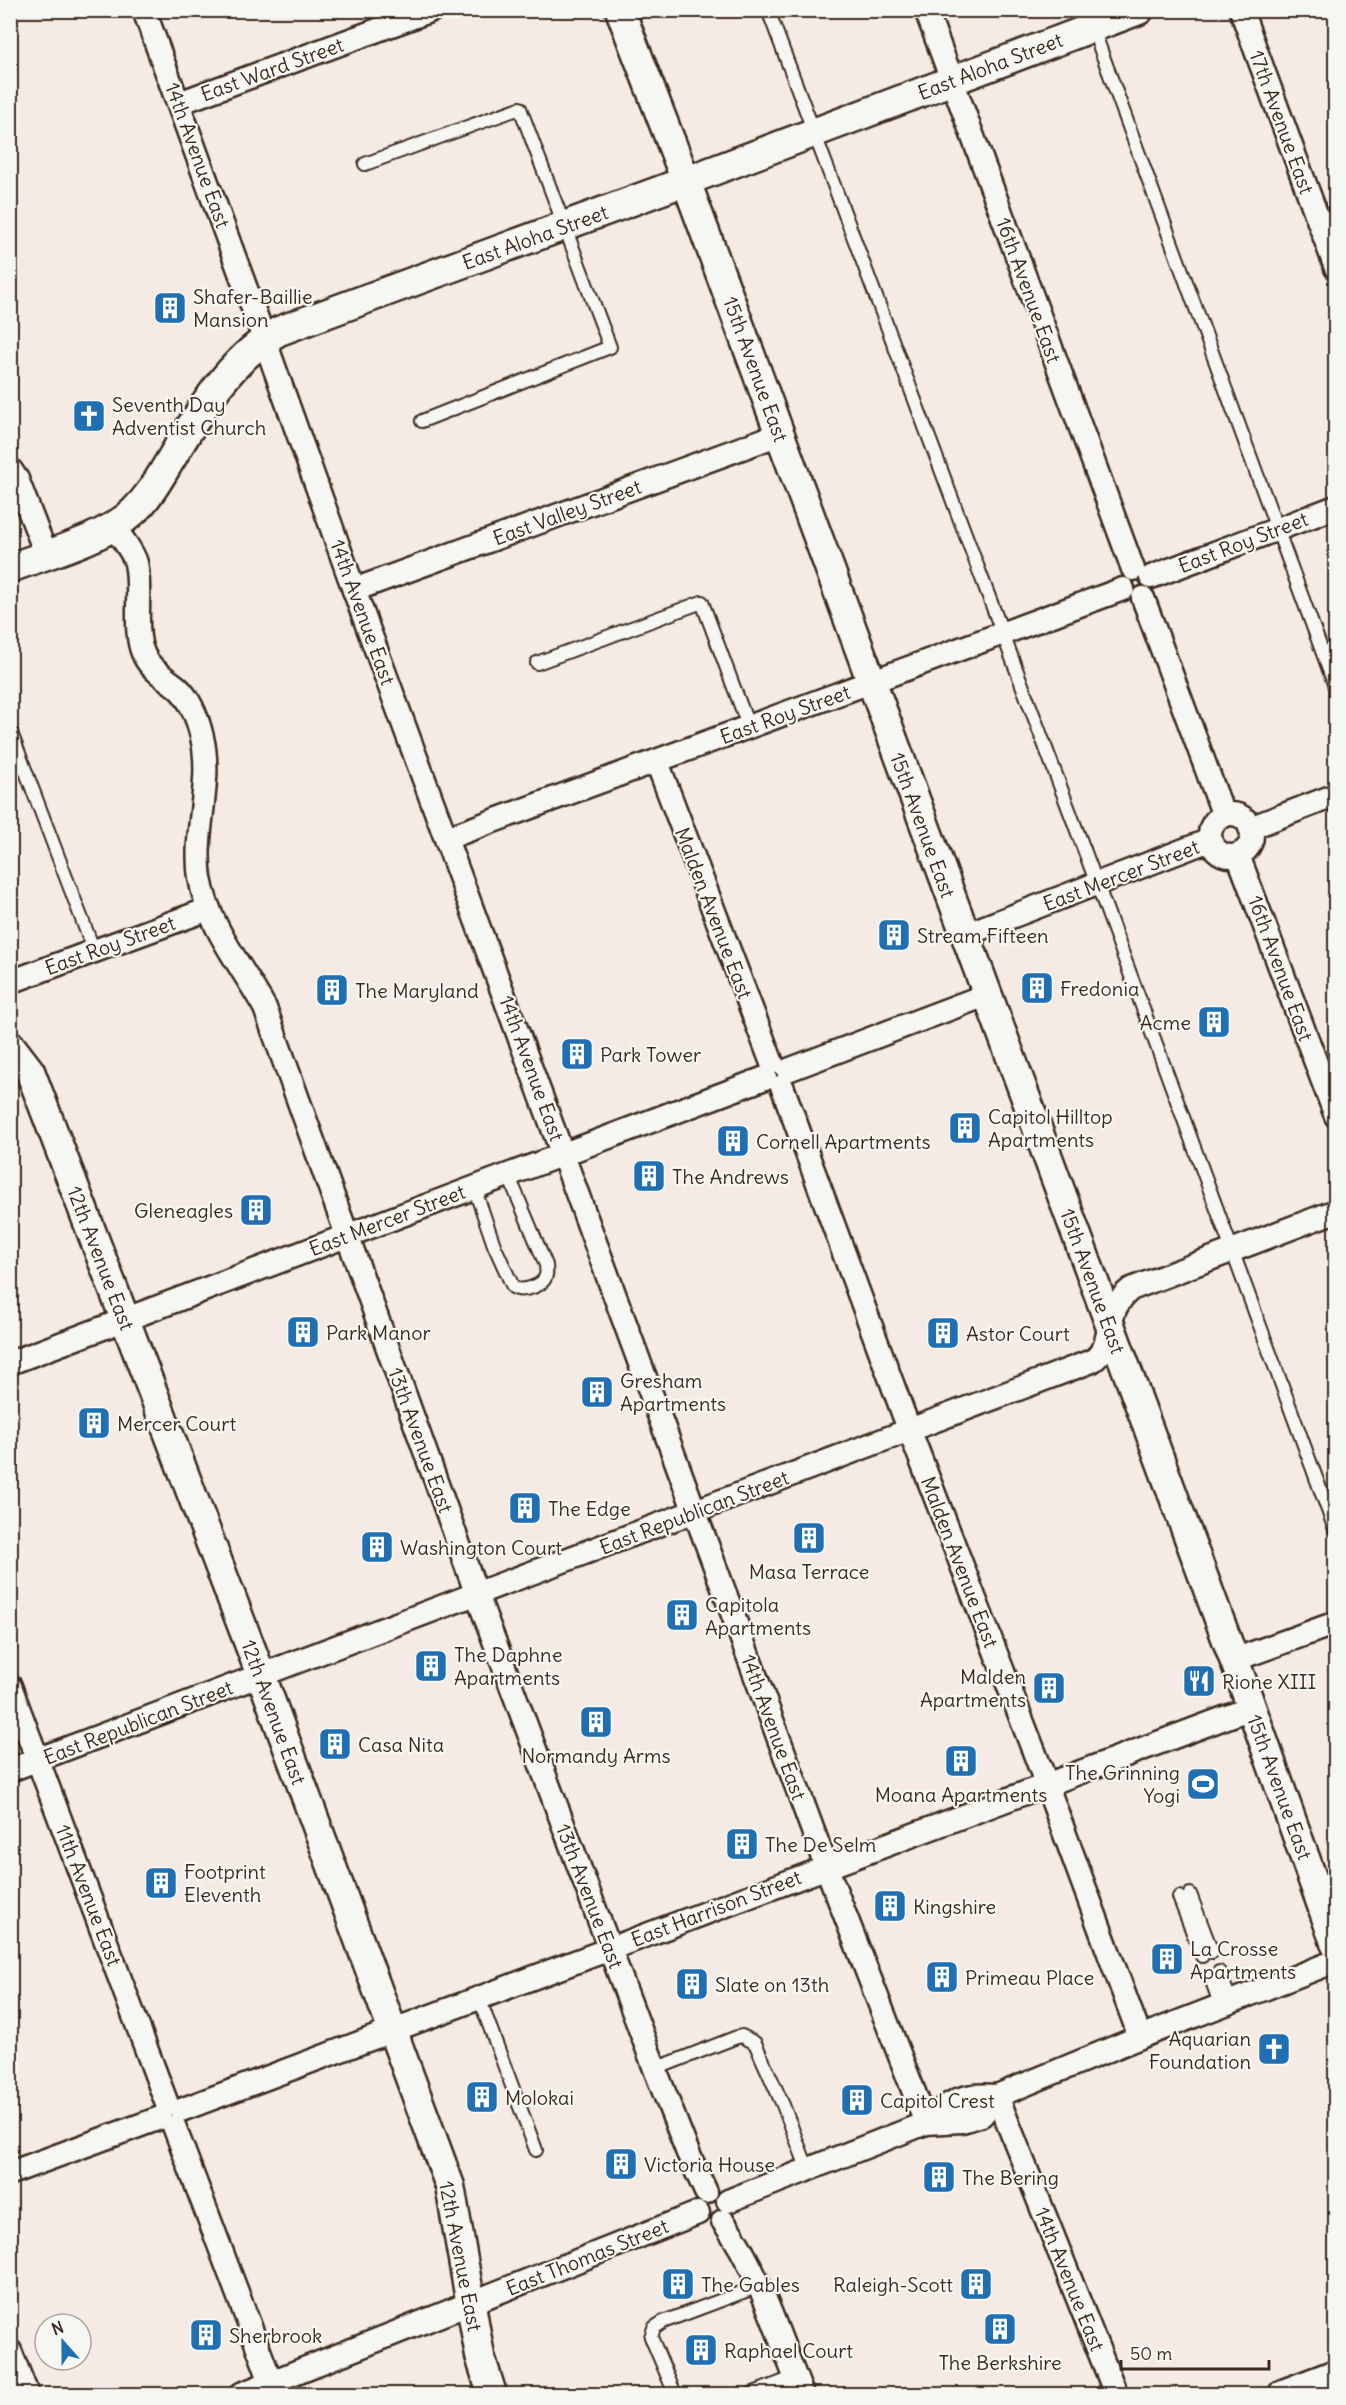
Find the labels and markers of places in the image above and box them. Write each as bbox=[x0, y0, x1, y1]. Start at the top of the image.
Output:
place label: Shafer-Baillie Mansion bbox=[193, 284, 313, 332]
building icon: Shafer-Baillie Mansion bbox=[152, 290, 188, 326]
place label: Seventh Day Adventist Church bbox=[112, 392, 266, 440]
church icon: Seventh Day Adventist Church bbox=[71, 398, 107, 434]
building icon: Stream Fifteen bbox=[876, 917, 912, 953]
place label: Stream Fifteen bbox=[917, 923, 1049, 948]
building icon: Fredonia bbox=[1019, 970, 1055, 1006]
building icon: The Maryland bbox=[314, 972, 350, 1008]
place label: Fredonia bbox=[1060, 976, 1139, 1001]
place label: The Maryland bbox=[355, 978, 479, 1003]
building icon: Acme bbox=[1196, 1004, 1232, 1040]
place label: Acme bbox=[1140, 1010, 1191, 1035]
building icon: Park Tower bbox=[559, 1036, 595, 1072]
place label: Park Tower bbox=[600, 1042, 701, 1067]
place label: Capitol Hilltop Apartments bbox=[988, 1104, 1113, 1152]
building icon: Capitol Hilltop Apartments bbox=[947, 1110, 983, 1146]
building icon: Cornell Apartments bbox=[715, 1123, 751, 1159]
place label: Cornell Apartments bbox=[756, 1129, 931, 1154]
building icon: The Andrews bbox=[631, 1158, 667, 1194]
place label: The Andrews bbox=[672, 1164, 789, 1189]
building icon: Gleneagles bbox=[238, 1192, 274, 1228]
place label: Gleneagles bbox=[134, 1198, 233, 1223]
building icon: Park Manor bbox=[285, 1314, 321, 1350]
building icon: Astor Court bbox=[925, 1315, 961, 1351]
place label: Park Manor bbox=[326, 1320, 431, 1345]
place label: Astor Court bbox=[966, 1321, 1070, 1346]
place label: Gresham Apartments bbox=[620, 1368, 726, 1416]
building icon: Gresham Apartments bbox=[579, 1374, 615, 1410]
building icon: Mercer Court bbox=[76, 1405, 112, 1441]
place label: Mercer Court bbox=[117, 1411, 236, 1436]
building icon: The Edge bbox=[507, 1490, 543, 1526]
place label: The Edge bbox=[548, 1496, 631, 1521]
building icon: Masa Terrace bbox=[791, 1520, 827, 1556]
building icon: Washington Court bbox=[359, 1529, 395, 1565]
place label: Washington Court bbox=[400, 1535, 562, 1560]
place label: Masa Terrace bbox=[749, 1559, 869, 1584]
place label: Capitola Apartments bbox=[705, 1592, 811, 1640]
building icon: Capitola Apartments bbox=[664, 1597, 700, 1633]
place label: The Daphne Apartments bbox=[454, 1642, 562, 1690]
building icon: The Daphne Apartments bbox=[413, 1648, 449, 1684]
restaurant icon: Rione XIII bbox=[1181, 1663, 1217, 1699]
place label: Malden Apartments bbox=[920, 1664, 1026, 1712]
place label: Rione XIII bbox=[1222, 1669, 1316, 1694]
building icon: Malden Apartments bbox=[1031, 1670, 1067, 1706]
building icon: Normandy Arms bbox=[578, 1704, 614, 1740]
building icon: Casa Nita bbox=[317, 1726, 353, 1762]
place label: Casa Nita bbox=[358, 1732, 444, 1757]
place label: Normandy Arms bbox=[521, 1743, 671, 1768]
building icon: Moana Apartments bbox=[943, 1743, 979, 1779]
place label: The Grinning Yogi bbox=[1065, 1760, 1180, 1808]
sports icon: The Grinning Yogi bbox=[1185, 1766, 1221, 1802]
place label: Moana Apartments bbox=[875, 1782, 1047, 1807]
building icon: The De Selm bbox=[724, 1826, 760, 1862]
place label: The De Selm bbox=[765, 1832, 876, 1857]
place label: Footprint Eleventh bbox=[184, 1859, 266, 1907]
building icon: Footprint Eleventh bbox=[143, 1865, 179, 1901]
building icon: Kingshire bbox=[872, 1888, 908, 1924]
place label: Kingshire bbox=[913, 1894, 996, 1919]
place label: La Crosse Apartments bbox=[1190, 1936, 1296, 1984]
building icon: La Crosse Apartments bbox=[1149, 1941, 1185, 1977]
building icon: Primeau Place bbox=[924, 1959, 960, 1995]
place label: Primeau Place bbox=[965, 1965, 1094, 1990]
building icon: Slate on 13th bbox=[674, 1966, 710, 2002]
place label: Slate on 13th bbox=[715, 1972, 829, 1997]
place label: Aquarian Foundation bbox=[1149, 2026, 1251, 2074]
church icon: Aquarian Foundation bbox=[1256, 2031, 1292, 2067]
building icon: Molokai bbox=[464, 2079, 500, 2115]
building icon: Capitol Crest bbox=[839, 2082, 875, 2118]
place label: Molokai bbox=[505, 2085, 574, 2110]
place label: Capitol Crest bbox=[880, 2088, 995, 2113]
building icon: Victoria House bbox=[603, 2146, 639, 2182]
place label: Victoria House bbox=[644, 2152, 775, 2177]
building icon: The Bering bbox=[921, 2159, 957, 2195]
place label: The Bering bbox=[962, 2165, 1059, 2190]
building icon: The Gables bbox=[660, 2266, 696, 2302]
building icon: Raleigh-Scott bbox=[958, 2266, 994, 2302]
place label: The Gables bbox=[701, 2272, 800, 2297]
place label: Raleigh-Scott bbox=[833, 2272, 953, 2297]
building icon: The Berkshire bbox=[982, 2311, 1018, 2347]
building icon: Sherbrook bbox=[188, 2317, 224, 2353]
place label: Sherbrook bbox=[229, 2323, 322, 2348]
building icon: Raphael Court bbox=[683, 2332, 719, 2368]
place label: Raphael Court bbox=[724, 2338, 853, 2363]
place label: The Berkshire bbox=[938, 2350, 1062, 2375]

